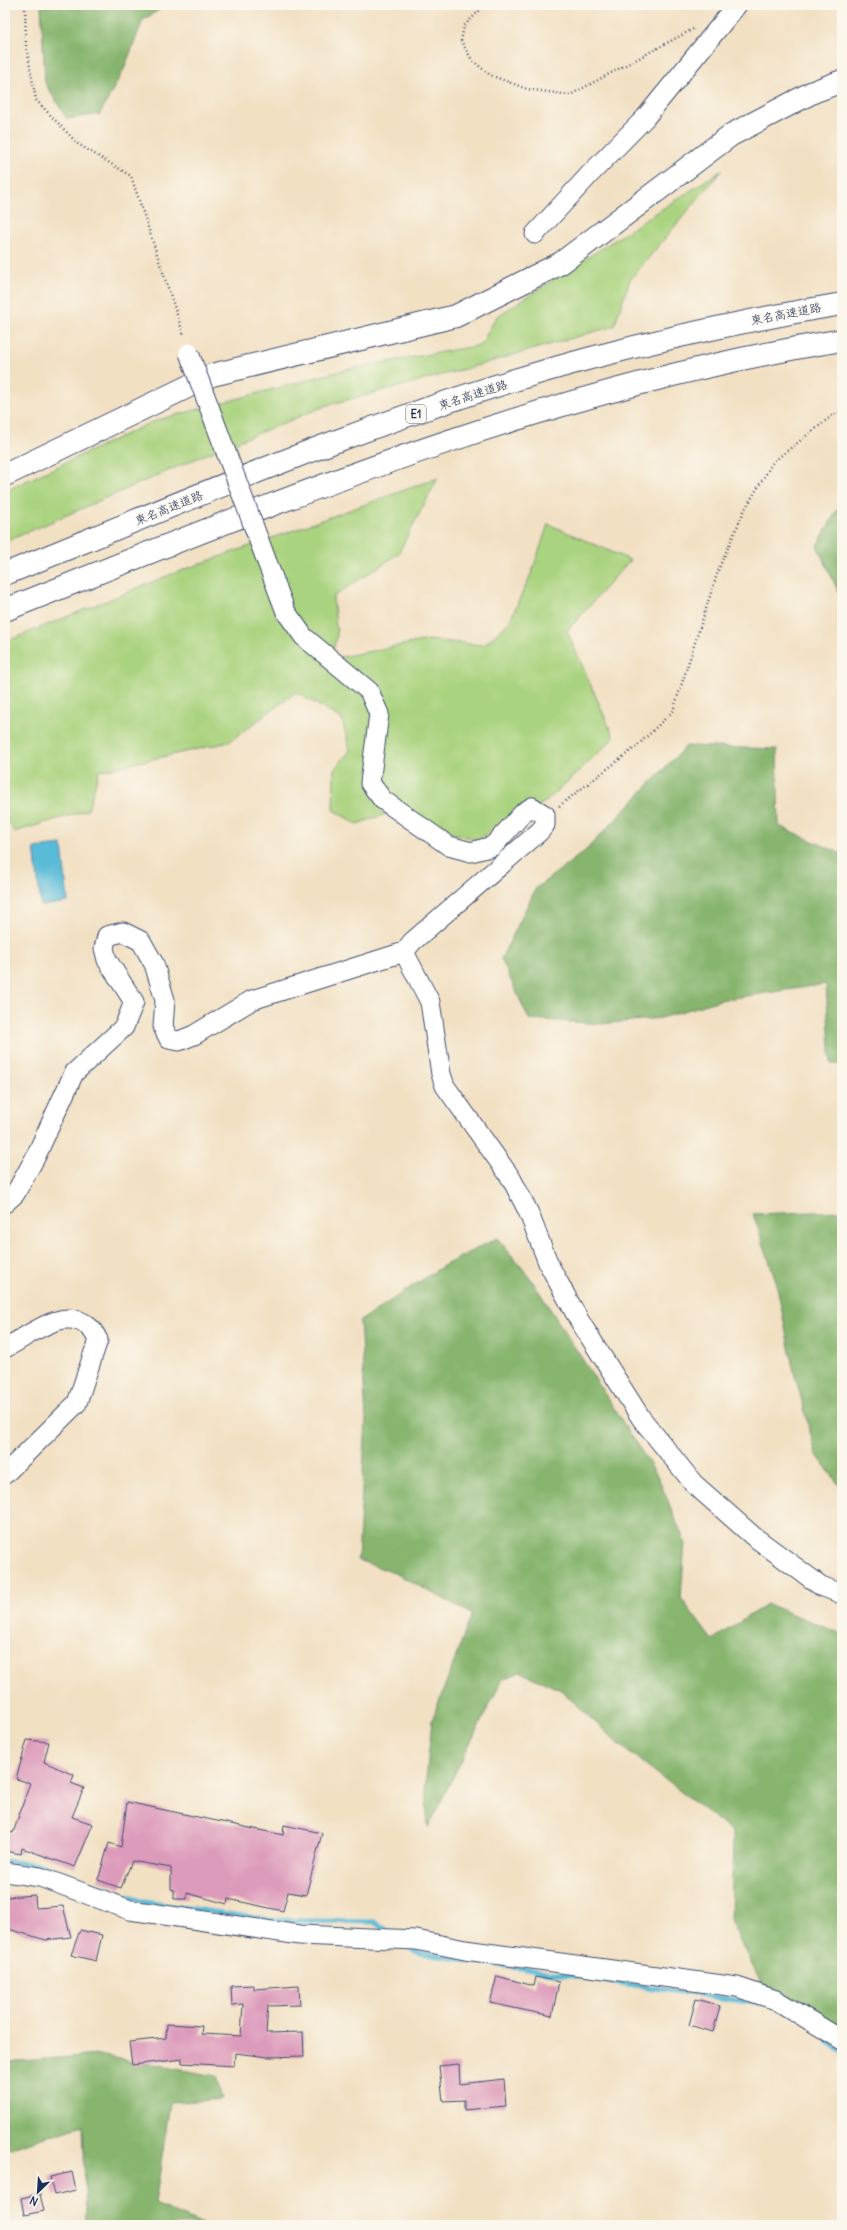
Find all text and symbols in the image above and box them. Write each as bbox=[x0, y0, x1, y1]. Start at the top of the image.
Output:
street label: 東名高速道路 bbox=[749, 299, 823, 328]
street label: 東名高速道路 bbox=[436, 376, 509, 413]
road number: E1 bbox=[406, 405, 426, 423]
street label: 東名高速道路 bbox=[133, 487, 205, 528]
north arrow bbox=[18, 2172, 58, 2212]
text: N bbox=[27, 2193, 40, 2209]

